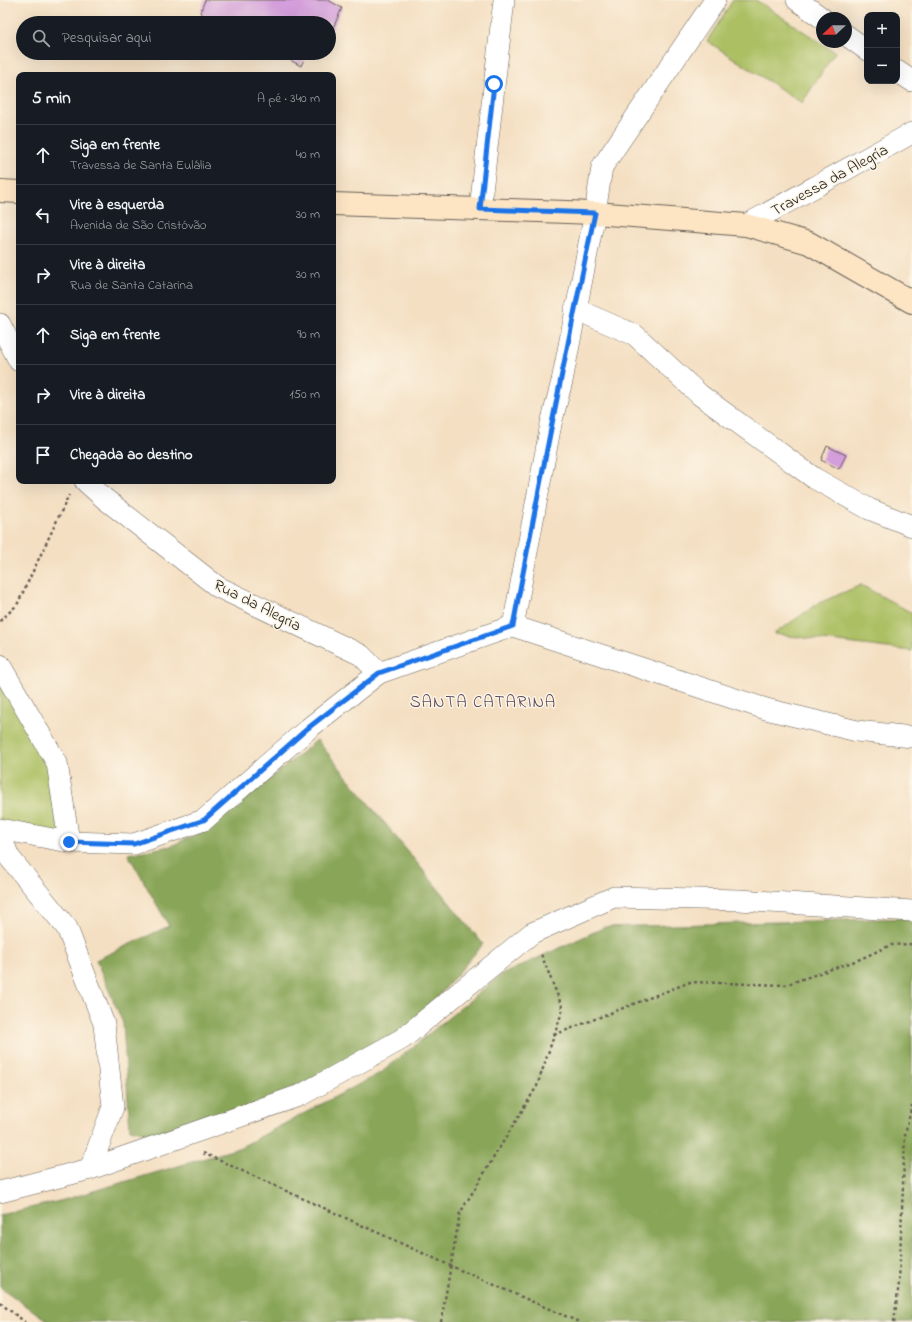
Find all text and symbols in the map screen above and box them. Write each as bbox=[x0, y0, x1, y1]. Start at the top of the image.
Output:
north arrow bbox=[816, 12, 852, 48]
map controls bbox=[864, 12, 900, 84]
button: + bbox=[864, 12, 900, 48]
search box bbox=[16, 16, 336, 60]
icon: search bbox=[30, 27, 52, 49]
text: Pesquisar aqui bbox=[62, 27, 151, 49]
button: − bbox=[864, 48, 900, 84]
route start bbox=[485, 75, 503, 93]
text: 5 min bbox=[32, 86, 71, 111]
text: A pé · 340 m bbox=[257, 89, 320, 108]
text: Siga em frente bbox=[70, 134, 160, 156]
street label: Travessa da Alegría bbox=[767, 139, 893, 223]
icon: ahead bbox=[32, 144, 54, 166]
text: 40 m bbox=[296, 145, 320, 164]
text: Travessa de Santa Eulália bbox=[70, 156, 212, 175]
text: Vire à esquerda bbox=[70, 194, 164, 216]
icon: left bbox=[32, 204, 54, 226]
text: 30 m bbox=[296, 205, 320, 224]
text: Avenida de São Cristóvão bbox=[70, 216, 207, 235]
text: Vire à direita bbox=[70, 254, 145, 276]
icon: right bbox=[32, 264, 54, 286]
text: 30 m bbox=[296, 265, 320, 284]
text: Rua de Santa Catarina bbox=[70, 276, 193, 295]
icon: ahead bbox=[32, 324, 54, 346]
text: Siga em frente bbox=[70, 324, 160, 346]
text: 90 m bbox=[297, 325, 320, 344]
icon: right bbox=[32, 384, 54, 406]
text: Vire à direita bbox=[70, 384, 145, 406]
text: 150 m bbox=[289, 385, 320, 404]
icon: arrive bbox=[32, 444, 54, 466]
text: Chegada ao destino bbox=[70, 444, 193, 466]
street label: Rua da Alegría bbox=[209, 573, 305, 638]
district label: SANTA CATARINA bbox=[410, 690, 556, 715]
route end bbox=[60, 833, 78, 851]

